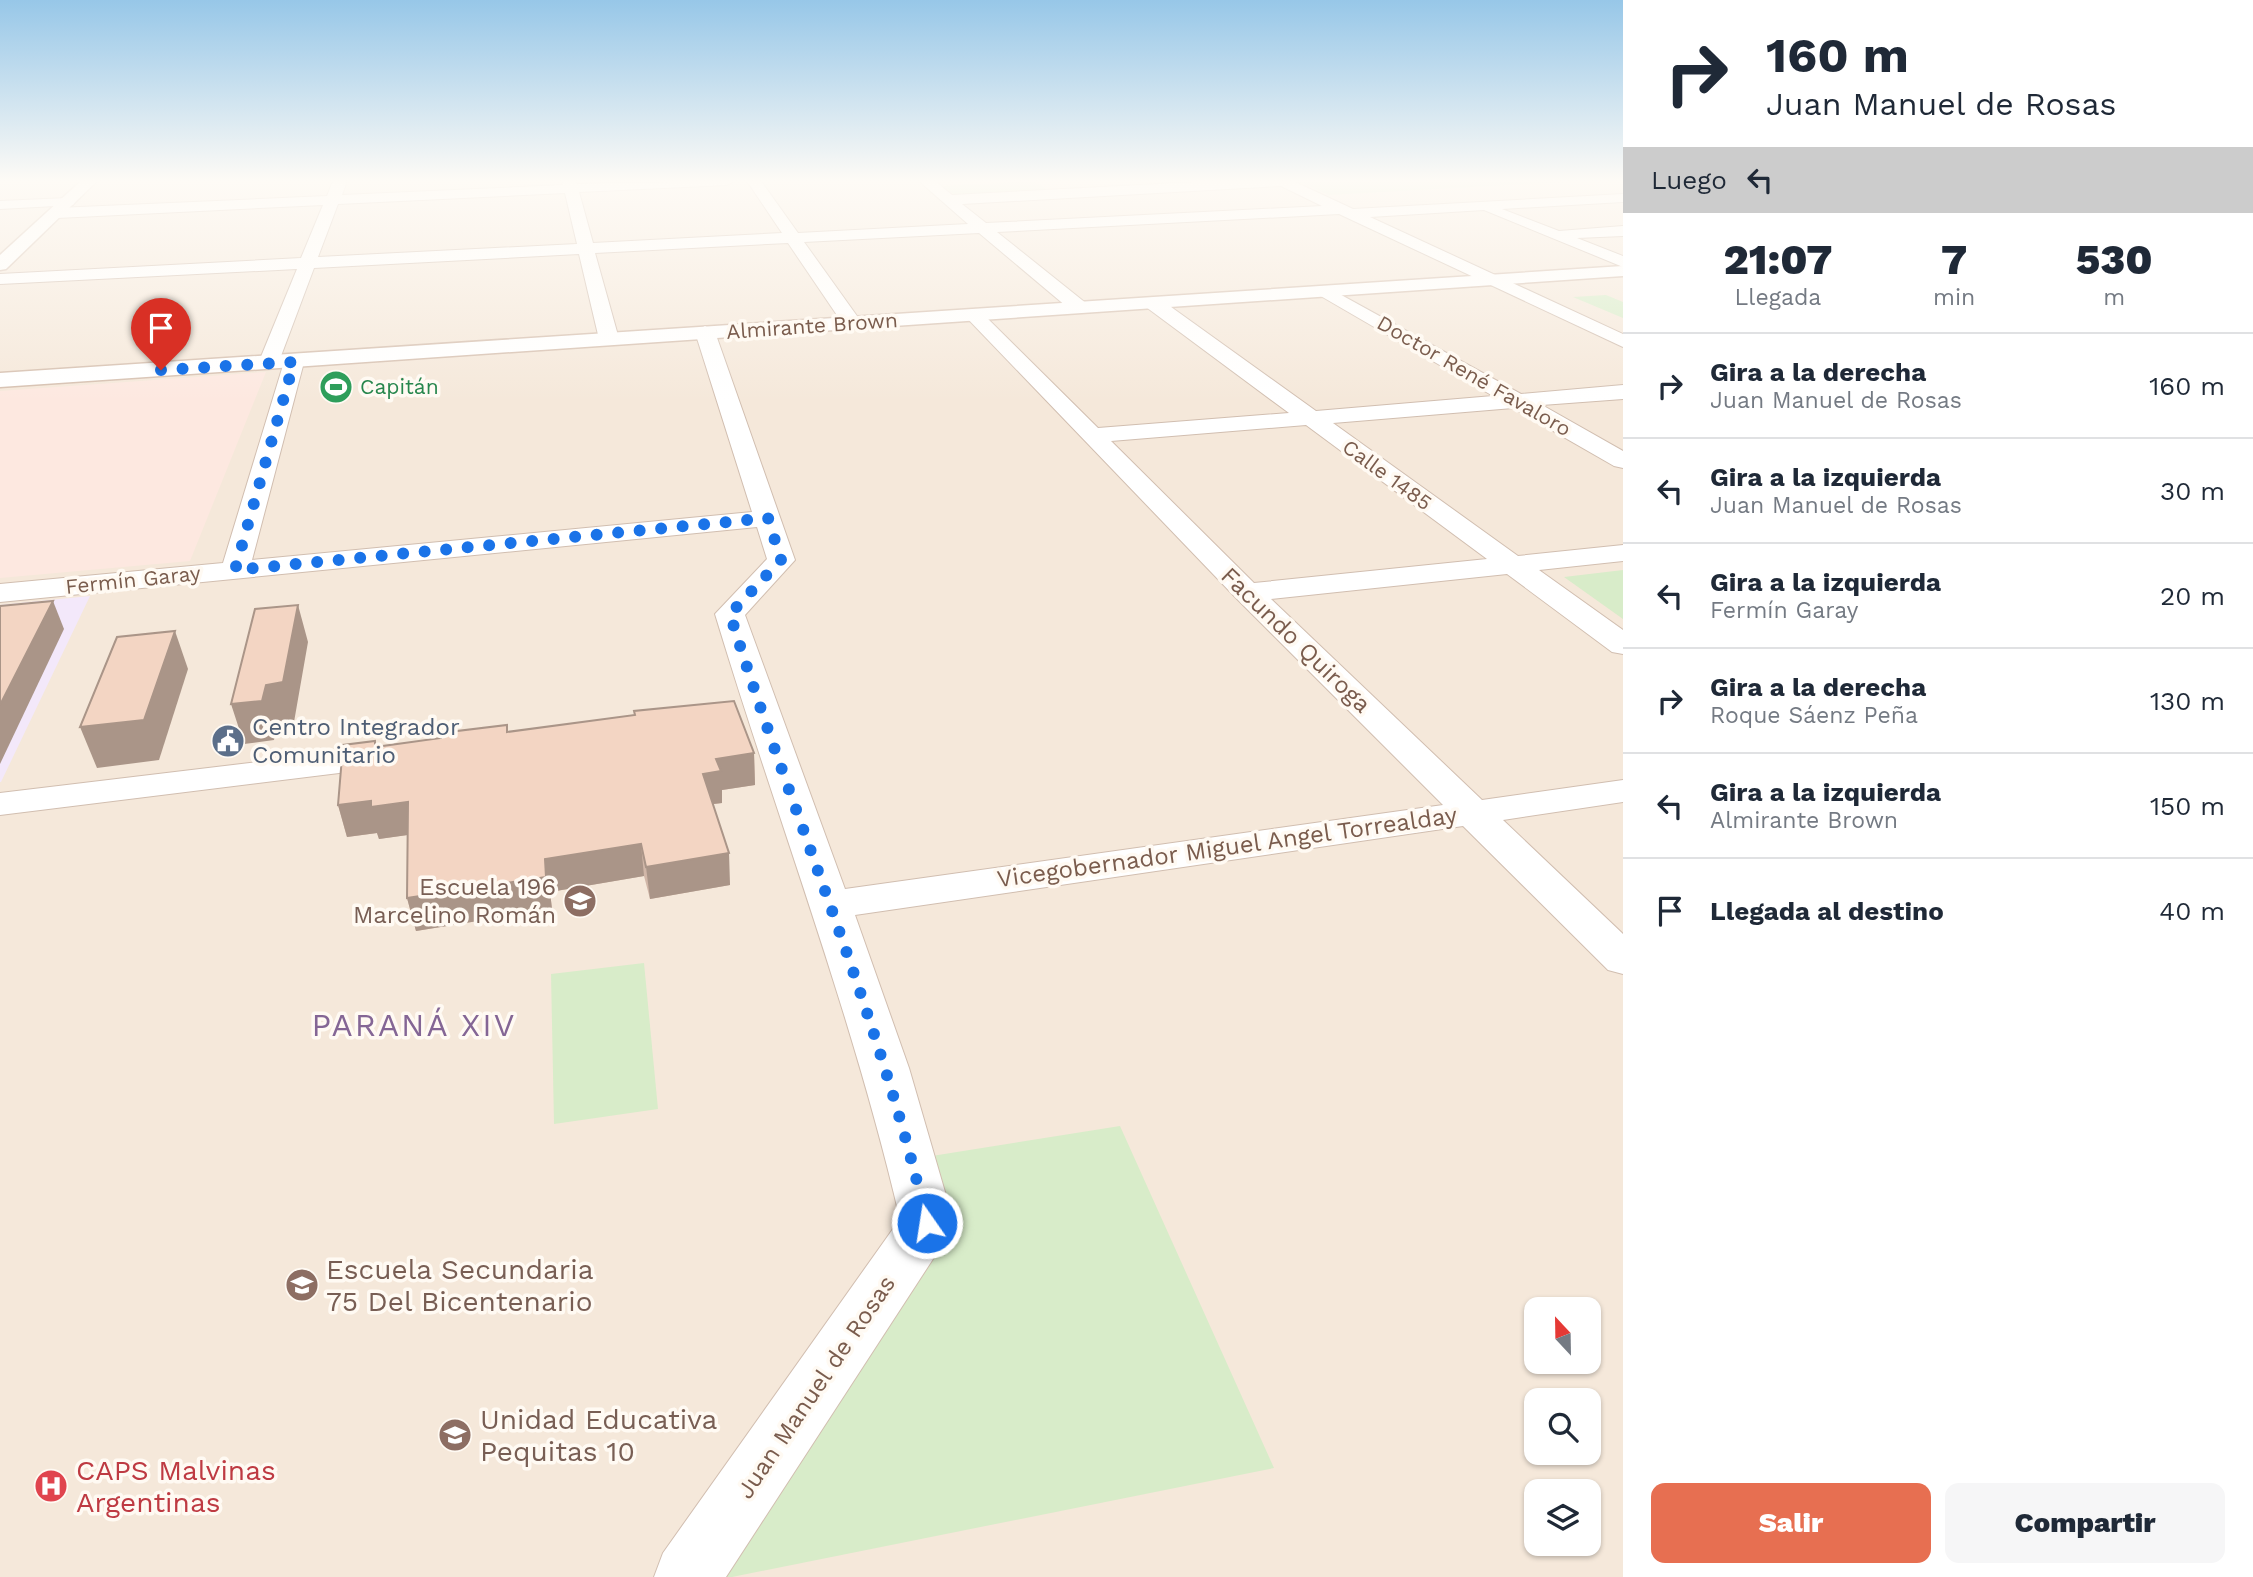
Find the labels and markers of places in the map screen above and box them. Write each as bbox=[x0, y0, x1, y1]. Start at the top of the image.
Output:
pin bbox=[131, 298, 191, 370]
sports icon: Capitán bbox=[317, 368, 355, 406]
place label: Capitán bbox=[360, 374, 439, 399]
place label: Centro Integrador Comunitario bbox=[252, 713, 460, 769]
public building icon: Centro Integrador Comunitario bbox=[209, 722, 247, 760]
place label: Escuela 196 Marcelino Román bbox=[353, 873, 556, 929]
school or university icon: Escuela 196 Marcelino Román bbox=[561, 882, 599, 920]
place label: Escuela Secundaria 75 Del Bicentenario bbox=[326, 1253, 594, 1318]
school or university icon: Escuela Secundaria 75 Del Bicentenario bbox=[283, 1266, 321, 1304]
place label: Unidad Educativa Pequitas 10 bbox=[480, 1403, 717, 1468]
school or university icon: Unidad Educativa Pequitas 10 bbox=[436, 1416, 474, 1454]
place label: CAPS Malvinas Argentinas bbox=[76, 1454, 276, 1519]
hospital icon: CAPS Malvinas Argentinas bbox=[32, 1467, 70, 1505]

